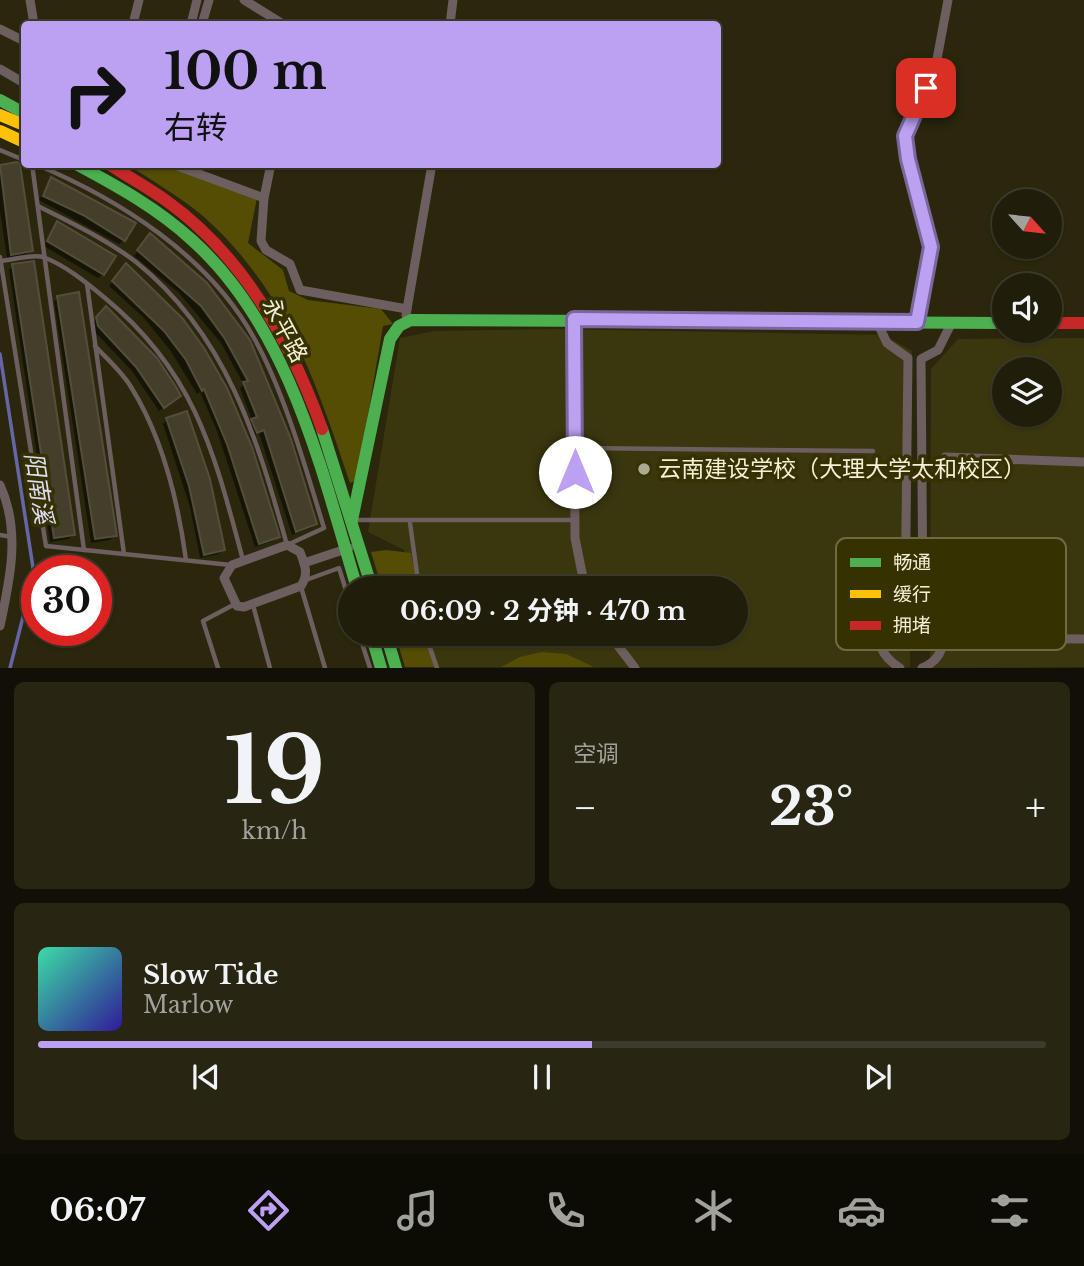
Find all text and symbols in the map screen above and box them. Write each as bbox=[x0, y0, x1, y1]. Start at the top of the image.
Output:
text: 100 m bbox=[164, 41, 327, 102]
icon: right bbox=[49, 49, 140, 140]
pin bbox=[896, 58, 956, 118]
icon: arrive bbox=[907, 69, 945, 107]
text: 右转 bbox=[164, 108, 228, 148]
north arrow bbox=[992, 189, 1062, 259]
map controls bbox=[992, 189, 1062, 427]
button: sound bbox=[992, 273, 1062, 343]
street label: 永平路 bbox=[256, 293, 314, 367]
button: layers bbox=[992, 357, 1062, 427]
position arrow bbox=[538, 435, 612, 509]
water label: 阳南溪 bbox=[19, 450, 59, 529]
place label: 云南建设学校（大理大学太和校区） bbox=[658, 455, 1026, 483]
marker: 云南建设学校（大理大学太和校区） bbox=[636, 461, 652, 477]
legend bbox=[836, 538, 1066, 650]
text: 畅通 bbox=[893, 551, 931, 574]
speed limit sign: 30 bbox=[21, 555, 112, 646]
text: 缓行 bbox=[893, 583, 931, 606]
text: 06:09 · 2 分钟 · 470 m bbox=[400, 595, 686, 627]
text: 拥堵 bbox=[893, 614, 931, 637]
text: 19 bbox=[224, 715, 325, 828]
text: 空调 bbox=[573, 740, 619, 768]
text: 23° bbox=[769, 775, 853, 839]
text: − bbox=[573, 784, 597, 831]
text: + bbox=[1025, 784, 1046, 831]
text: km/h bbox=[242, 817, 307, 845]
text: Slow Tide bbox=[143, 959, 279, 991]
text: Marlow bbox=[143, 991, 233, 1019]
icon: previous bbox=[187, 1058, 225, 1096]
icon: pause bbox=[523, 1058, 561, 1096]
icon: next bbox=[859, 1058, 897, 1096]
icon: directions bbox=[244, 1186, 293, 1235]
icon: music bbox=[393, 1186, 442, 1235]
icon: phone bbox=[541, 1186, 590, 1235]
icon: climate bbox=[689, 1186, 738, 1235]
icon: car bbox=[837, 1186, 886, 1235]
icon: filters bbox=[985, 1186, 1034, 1235]
text: 06:07 bbox=[50, 1190, 145, 1230]

